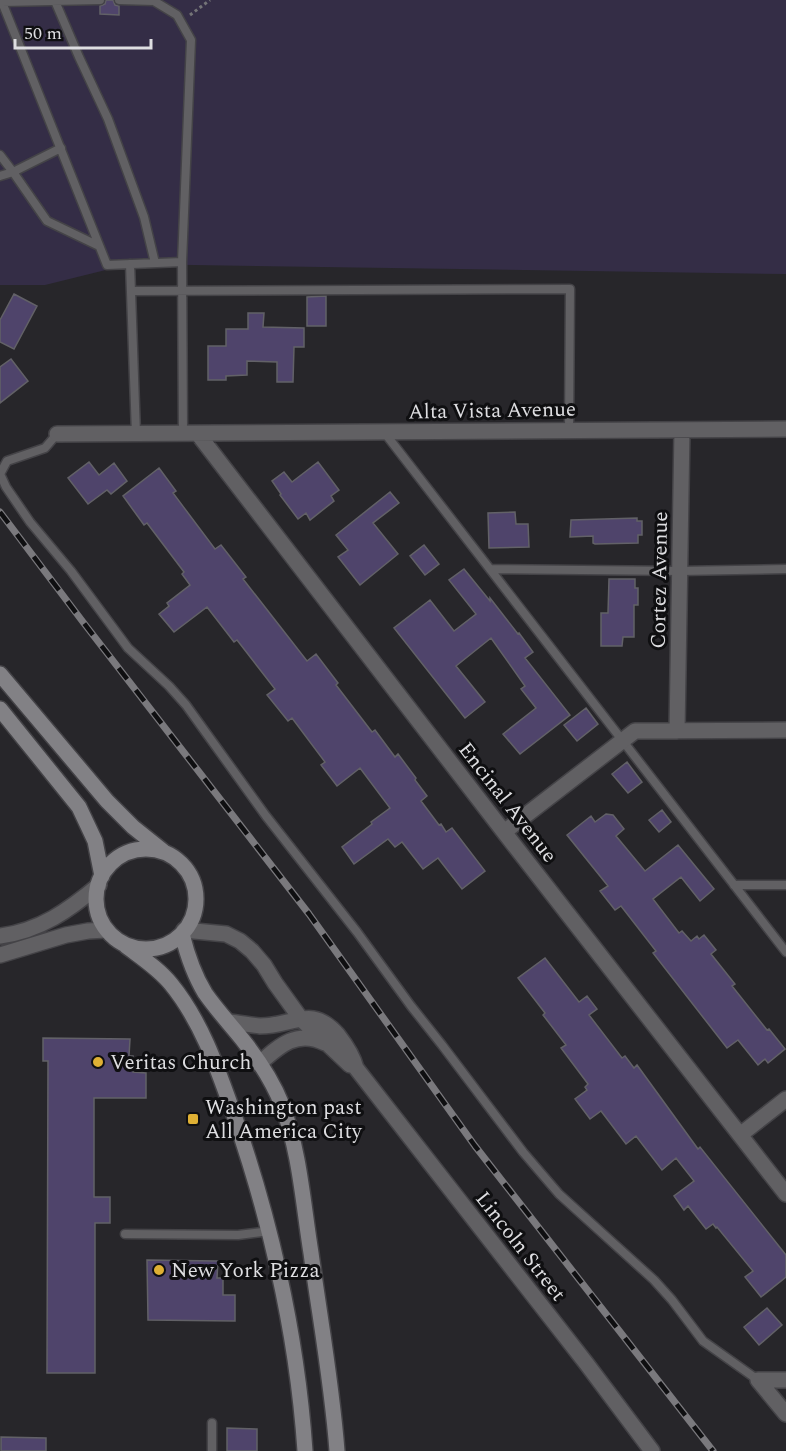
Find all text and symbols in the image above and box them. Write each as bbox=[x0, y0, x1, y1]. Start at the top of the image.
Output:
scale bar bbox=[15, 12, 152, 50]
text: 50 m bbox=[24, 20, 62, 47]
street label: Alta Vista Avenue bbox=[408, 394, 576, 428]
street label: Cortez Avenue bbox=[643, 511, 677, 649]
street label: Encinal Avenue bbox=[450, 735, 565, 870]
place label: Veritas Church bbox=[110, 1047, 251, 1079]
marker: Veritas Church bbox=[91, 1055, 105, 1069]
place label: Washington past All America City bbox=[205, 1092, 363, 1148]
marker: Washington past All America City bbox=[186, 1112, 200, 1126]
street label: Lincoln Street bbox=[467, 1185, 574, 1309]
place label: New York Pizza bbox=[171, 1255, 320, 1287]
marker: New York Pizza bbox=[152, 1263, 166, 1277]

